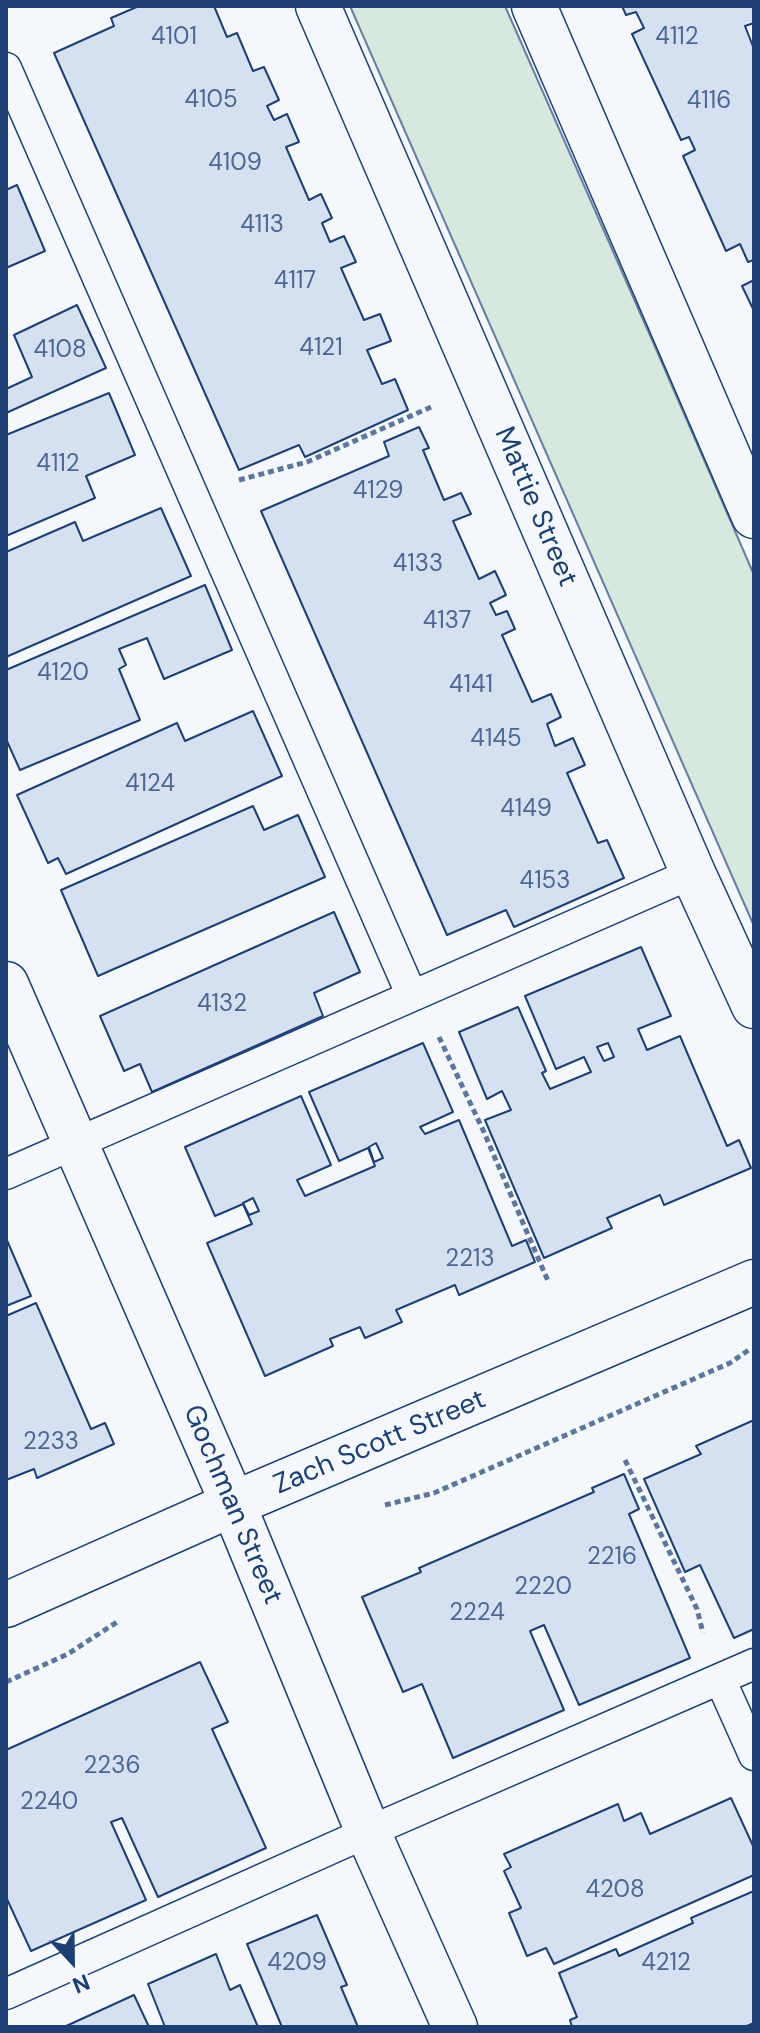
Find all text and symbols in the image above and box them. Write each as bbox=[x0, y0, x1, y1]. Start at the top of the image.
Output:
house number: 4101 bbox=[151, 24, 197, 52]
house number: 4112 bbox=[655, 24, 699, 52]
house number: 4105 bbox=[184, 87, 238, 115]
house number: 4116 bbox=[687, 88, 731, 116]
house number: 4109 bbox=[208, 150, 262, 178]
house number: 4113 bbox=[240, 212, 284, 240]
house number: 4117 bbox=[274, 268, 316, 296]
house number: 4121 bbox=[299, 335, 343, 363]
house number: 4108 bbox=[33, 337, 87, 365]
street label: Mattie Street bbox=[486, 422, 584, 592]
house number: 4112 bbox=[36, 451, 80, 479]
house number: 4129 bbox=[353, 478, 403, 506]
house number: 4133 bbox=[393, 551, 443, 579]
house number: 4137 bbox=[423, 608, 471, 636]
house number: 4120 bbox=[37, 660, 89, 688]
house number: 4141 bbox=[449, 672, 493, 700]
house number: 4145 bbox=[470, 726, 522, 754]
house number: 4124 bbox=[125, 771, 175, 799]
house number: 4149 bbox=[500, 796, 552, 824]
house number: 4153 bbox=[520, 868, 570, 896]
house number: 4132 bbox=[197, 991, 247, 1019]
house number: 2213 bbox=[445, 1246, 495, 1274]
street label: Zach Scott Street bbox=[269, 1383, 491, 1503]
street label: Gochman Street bbox=[175, 1400, 289, 1610]
house number: 2233 bbox=[23, 1429, 79, 1457]
house number: 2216 bbox=[587, 1544, 637, 1572]
house number: 2220 bbox=[514, 1574, 572, 1602]
house number: 2224 bbox=[449, 1600, 505, 1628]
house number: 2236 bbox=[84, 1753, 140, 1781]
house number: 2240 bbox=[20, 1789, 78, 1817]
house number: 4208 bbox=[585, 1877, 645, 1905]
north arrow bbox=[32, 1921, 112, 2001]
house number: 4209 bbox=[267, 1950, 327, 1978]
house number: 4212 bbox=[641, 1950, 691, 1978]
text: N bbox=[68, 1967, 94, 2000]

